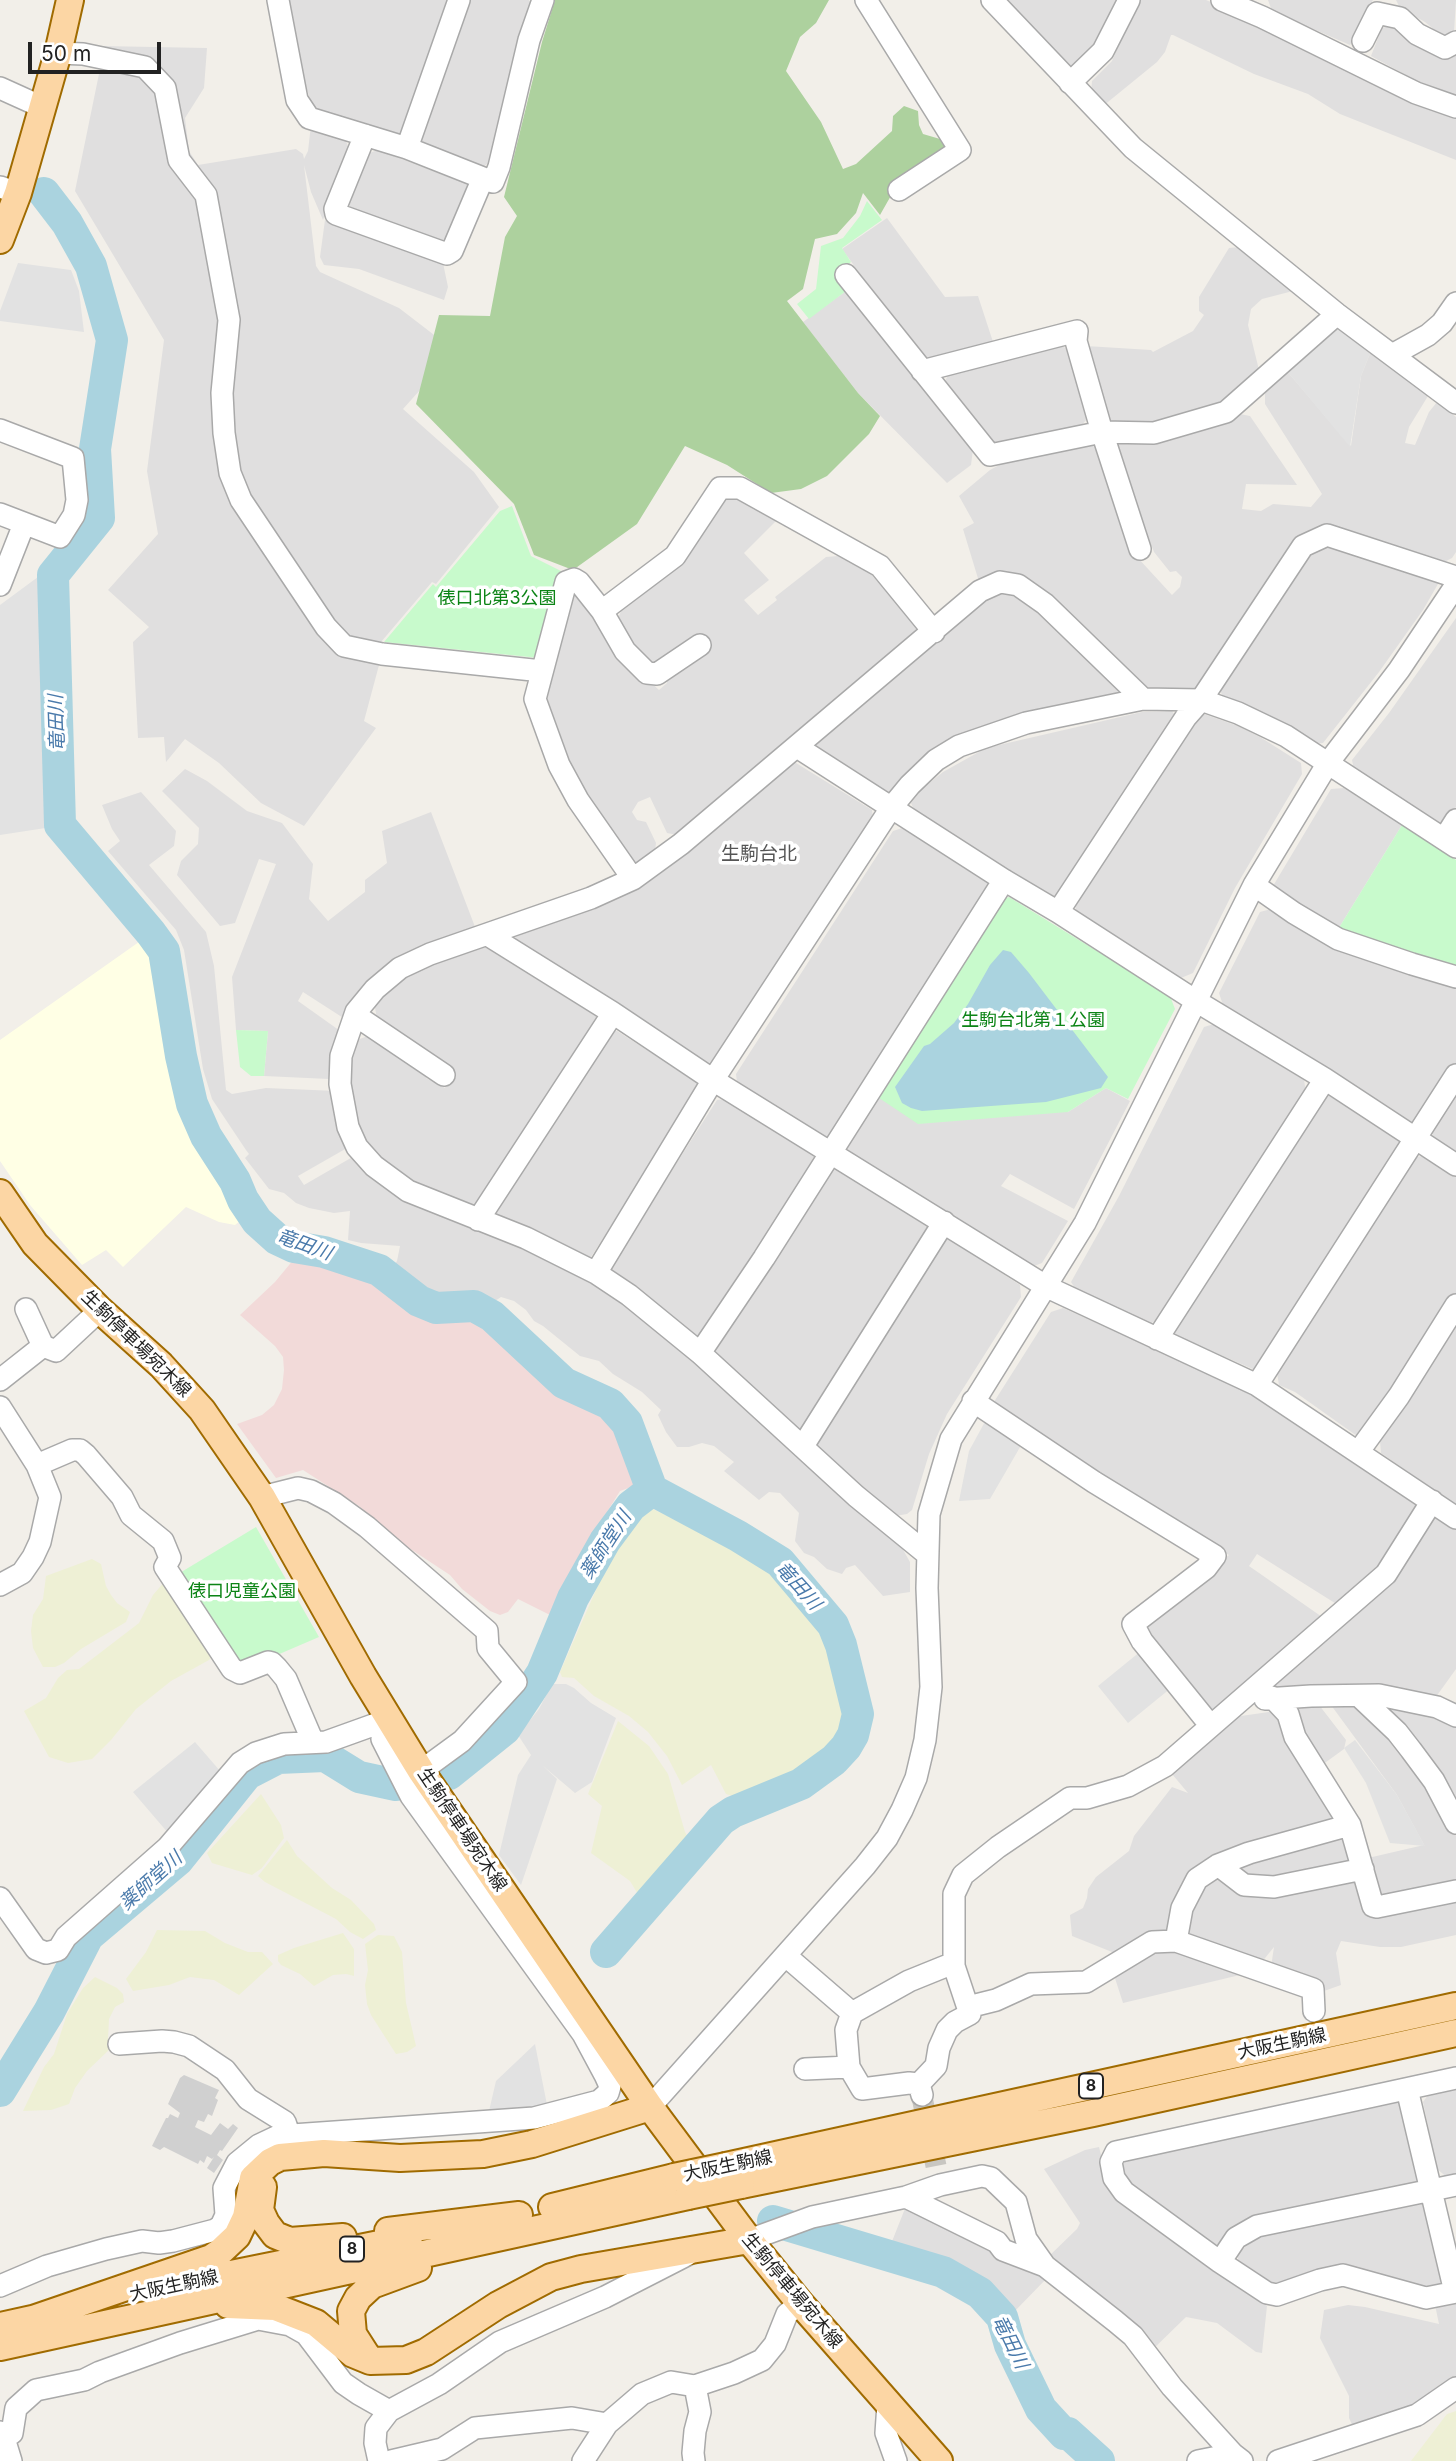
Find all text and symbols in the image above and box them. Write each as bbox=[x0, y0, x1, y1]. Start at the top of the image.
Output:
scale bar bbox=[32, 28, 164, 72]
text: 50 m bbox=[41, 41, 91, 66]
park label: 俵口北第3公園 bbox=[437, 588, 557, 610]
water label: 竜田川 bbox=[45, 694, 69, 752]
district label: 生駒台北 bbox=[721, 843, 797, 865]
park label: 生駒台北第１公園 bbox=[961, 1010, 1105, 1032]
water label: 竜田川 bbox=[273, 1225, 335, 1265]
street label: 生駒停車場宛木線 bbox=[77, 1286, 195, 1402]
water label: 薬師堂川 bbox=[576, 1507, 636, 1583]
water label: 竜田川 bbox=[770, 1557, 826, 1615]
park label: 俵口児童公園 bbox=[188, 1581, 296, 1603]
street label: 生駒停車場宛木線 bbox=[413, 1764, 511, 1896]
water label: 薬師堂川 bbox=[115, 1847, 187, 1915]
street label: 大阪生駒線 bbox=[1236, 2024, 1328, 2064]
road number: 8 bbox=[1079, 2074, 1103, 2098]
street label: 大阪生駒線 bbox=[682, 2146, 774, 2186]
street label: 生駒停車場宛木線 bbox=[737, 2229, 847, 2353]
road number: 8 bbox=[340, 2236, 364, 2262]
street label: 大阪生駒線 bbox=[128, 2266, 220, 2306]
water label: 竜田川 bbox=[987, 2311, 1033, 2373]

